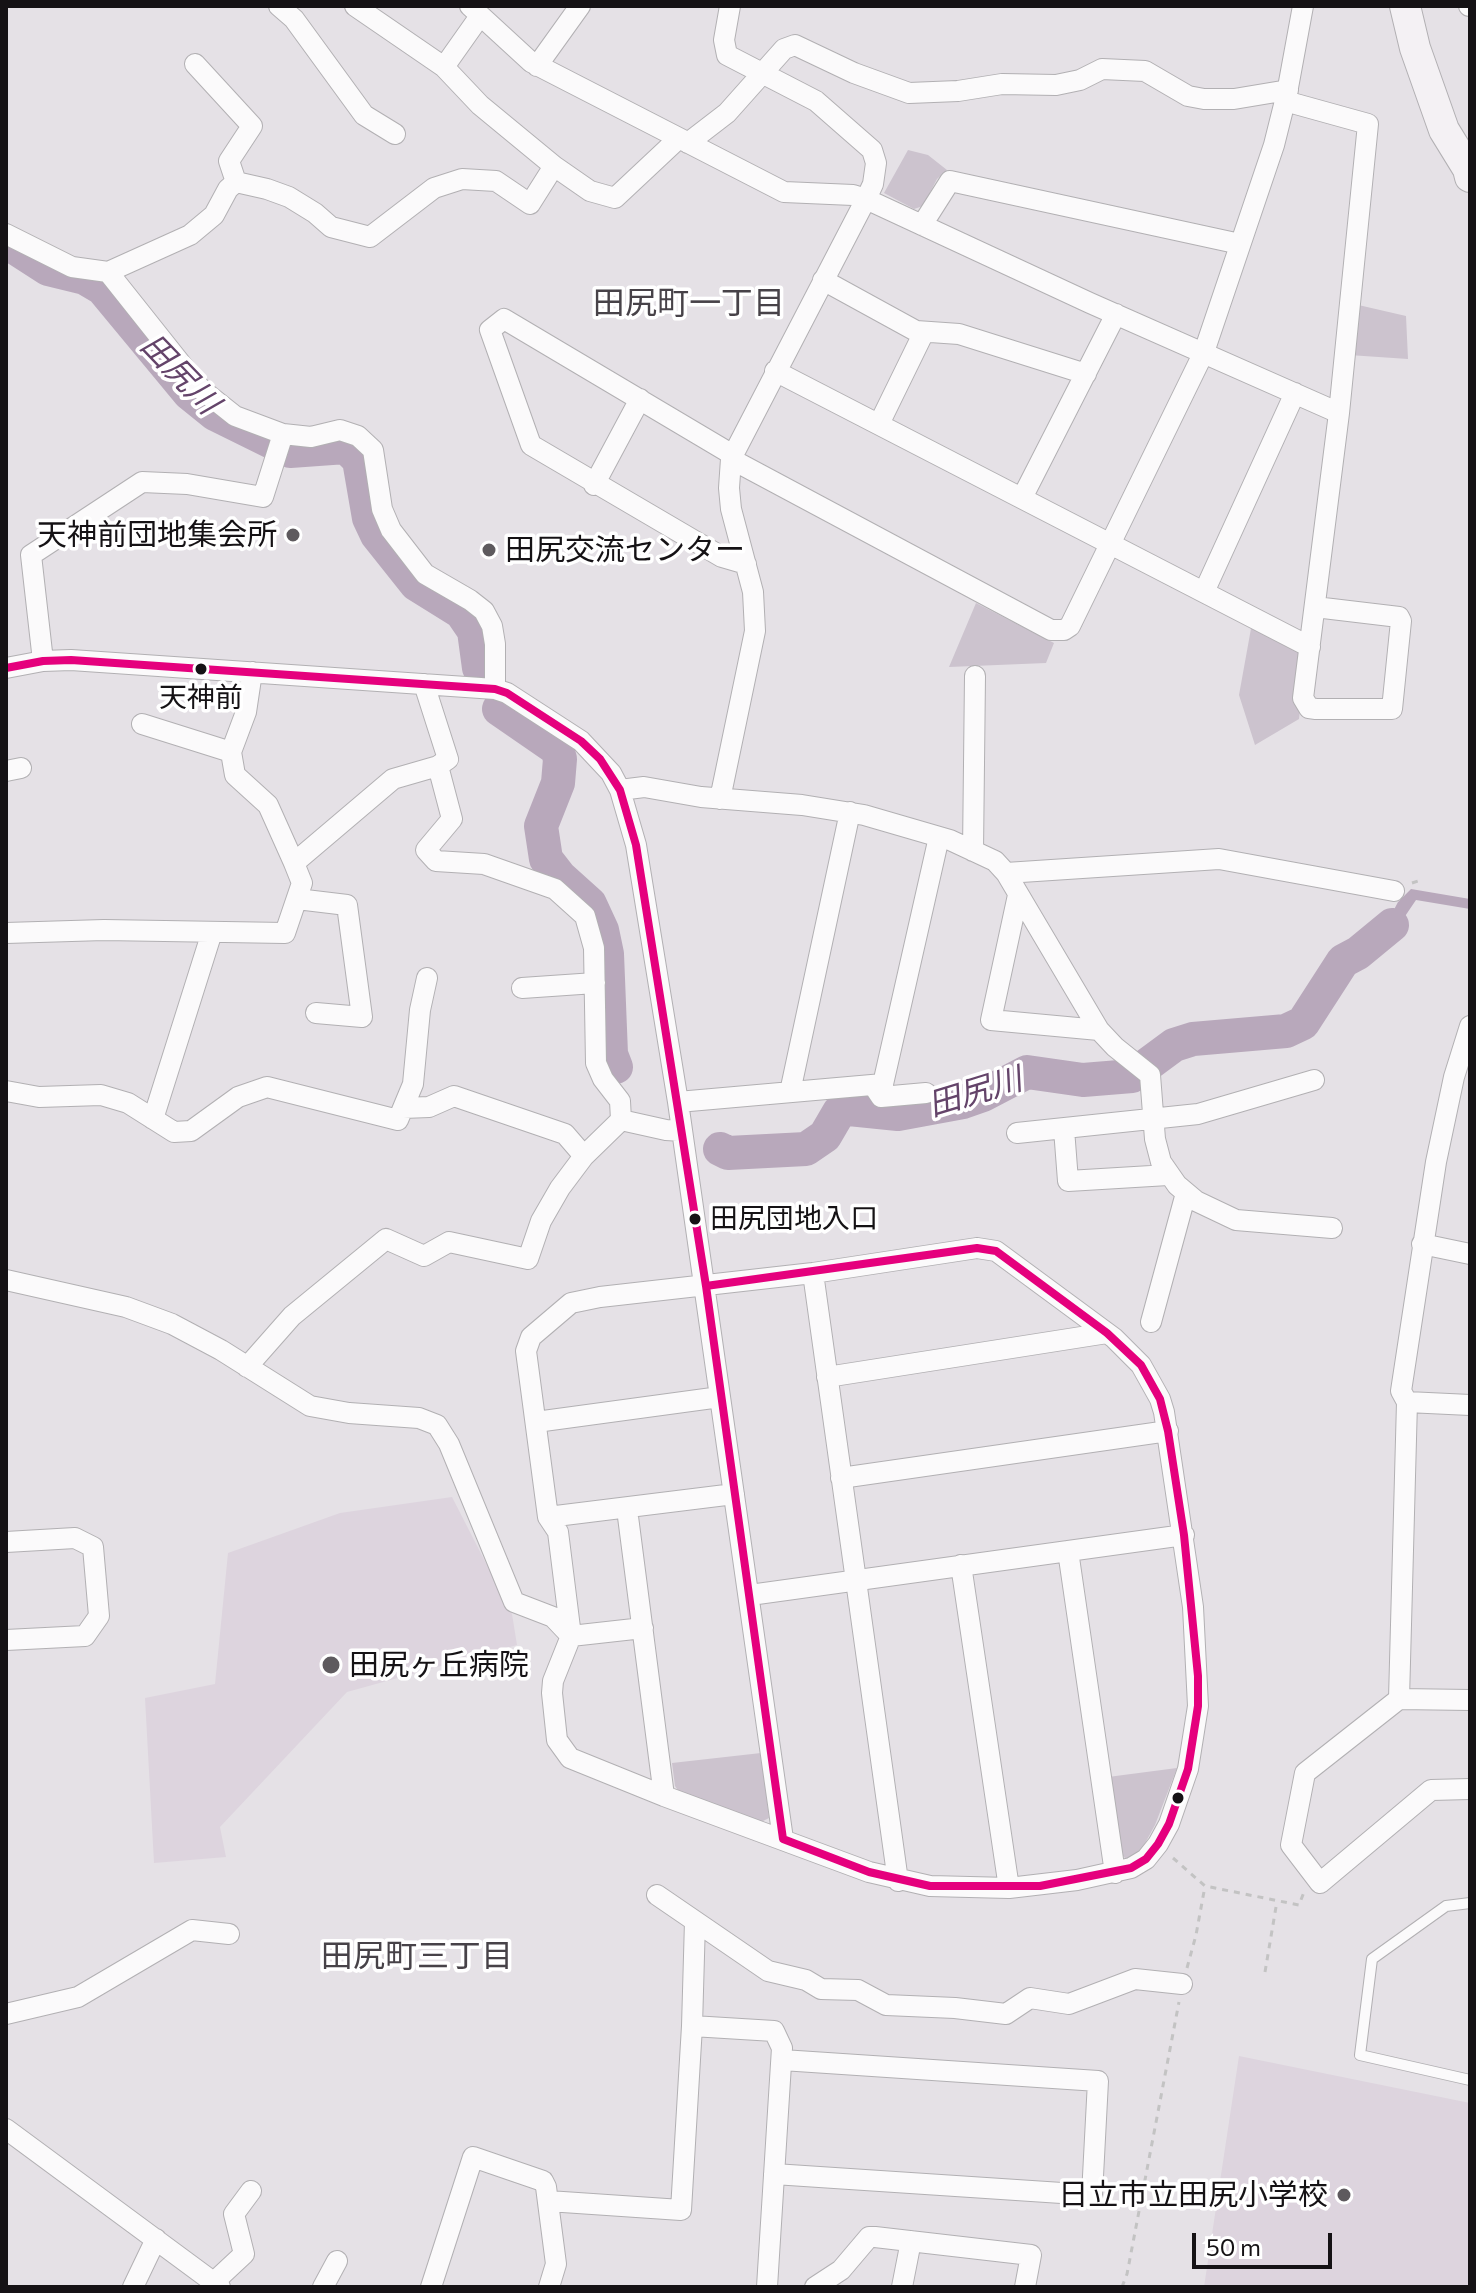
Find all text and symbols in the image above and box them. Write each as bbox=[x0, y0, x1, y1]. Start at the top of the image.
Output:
district label: 田尻町一丁目 bbox=[593, 284, 785, 322]
water label: 田尻川 bbox=[133, 326, 227, 422]
place label: 天神前団地集会所 bbox=[37, 517, 277, 553]
marker: 天神前団地集会所 bbox=[284, 526, 302, 544]
place label: 田尻交流センター bbox=[505, 532, 745, 568]
marker: 田尻交流センター bbox=[480, 541, 498, 559]
marker: 天神前 bbox=[193, 661, 209, 677]
place label: 天神前 bbox=[159, 681, 243, 715]
water label: 田尻川 bbox=[923, 1060, 1027, 1124]
place label: 田尻団地入口 bbox=[710, 1202, 878, 1236]
marker: 田尻団地入口 bbox=[687, 1211, 703, 1227]
place label: 田尻ヶ丘病院 bbox=[349, 1647, 529, 1683]
marker: 田尻ヶ丘病院 bbox=[320, 1654, 342, 1676]
unlabelled marker bbox=[1170, 1790, 1186, 1806]
district label: 田尻町三丁目 bbox=[321, 1937, 513, 1975]
place label: 日立市立田尻小学校 bbox=[1058, 2177, 1328, 2213]
marker: 日立市立田尻小学校 bbox=[1335, 2186, 1353, 2204]
scale bar bbox=[1196, 2217, 1336, 2267]
text: 50 m bbox=[1206, 2232, 1261, 2261]

